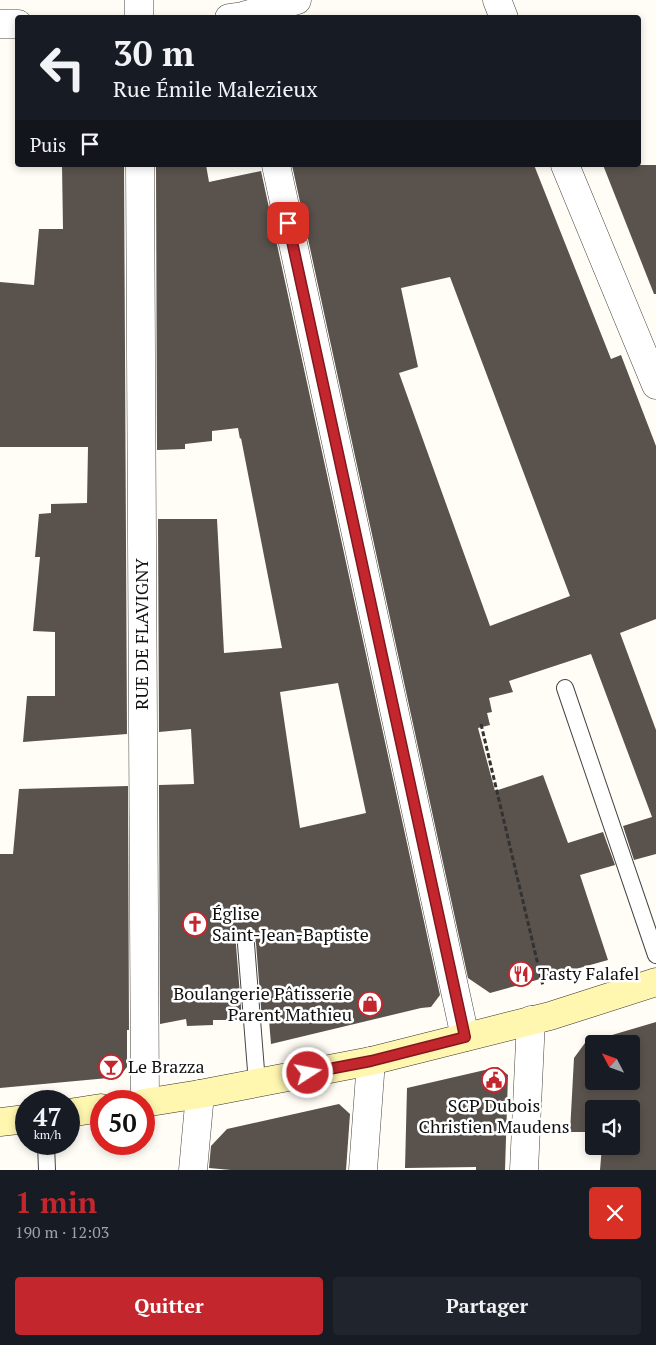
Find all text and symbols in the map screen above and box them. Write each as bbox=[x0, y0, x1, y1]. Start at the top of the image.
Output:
text: 30 m bbox=[113, 30, 194, 76]
icon: left bbox=[30, 35, 95, 100]
text: Rue Émile Malezieux bbox=[113, 74, 318, 103]
icon: arrive bbox=[76, 130, 104, 158]
text: Puis bbox=[30, 132, 66, 157]
pin bbox=[267, 202, 309, 244]
icon: arrive bbox=[274, 209, 302, 237]
street label: RUE DE FLAVIGNY bbox=[129, 558, 153, 710]
place label: Église Saint-Jean-Baptiste bbox=[212, 901, 369, 946]
church icon: Église Saint-Jean-Baptiste bbox=[182, 911, 208, 937]
restaurant icon: Tasty Falafel bbox=[508, 961, 534, 987]
place label: Tasty Falafel bbox=[538, 961, 639, 985]
place label: Boulangerie Pâtisserie Parent Mathieu bbox=[173, 981, 352, 1026]
shop icon: Boulangerie Pâtisserie Parent Mathieu bbox=[357, 991, 383, 1017]
north arrow bbox=[585, 1035, 640, 1090]
map controls bbox=[585, 1035, 640, 1155]
position arrow bbox=[281, 1046, 333, 1098]
bar icon: Le Brazza bbox=[98, 1054, 124, 1080]
place label: Le Brazza bbox=[128, 1054, 205, 1078]
public building icon: SCP Dubois Christien Maudens bbox=[481, 1067, 507, 1093]
speed limit sign: 50 bbox=[90, 1090, 155, 1155]
place label: SCP Dubois Christien Maudens bbox=[418, 1093, 570, 1138]
text: 47 bbox=[33, 1100, 62, 1133]
button: sound bbox=[585, 1100, 640, 1155]
text: km/h bbox=[34, 1127, 61, 1142]
text: 1 min bbox=[15, 1182, 97, 1222]
button: close bbox=[589, 1187, 641, 1239]
text: 190 m · 12:03 bbox=[15, 1221, 109, 1243]
button: Quitter bbox=[15, 1277, 323, 1335]
button: Partager bbox=[333, 1277, 641, 1335]

